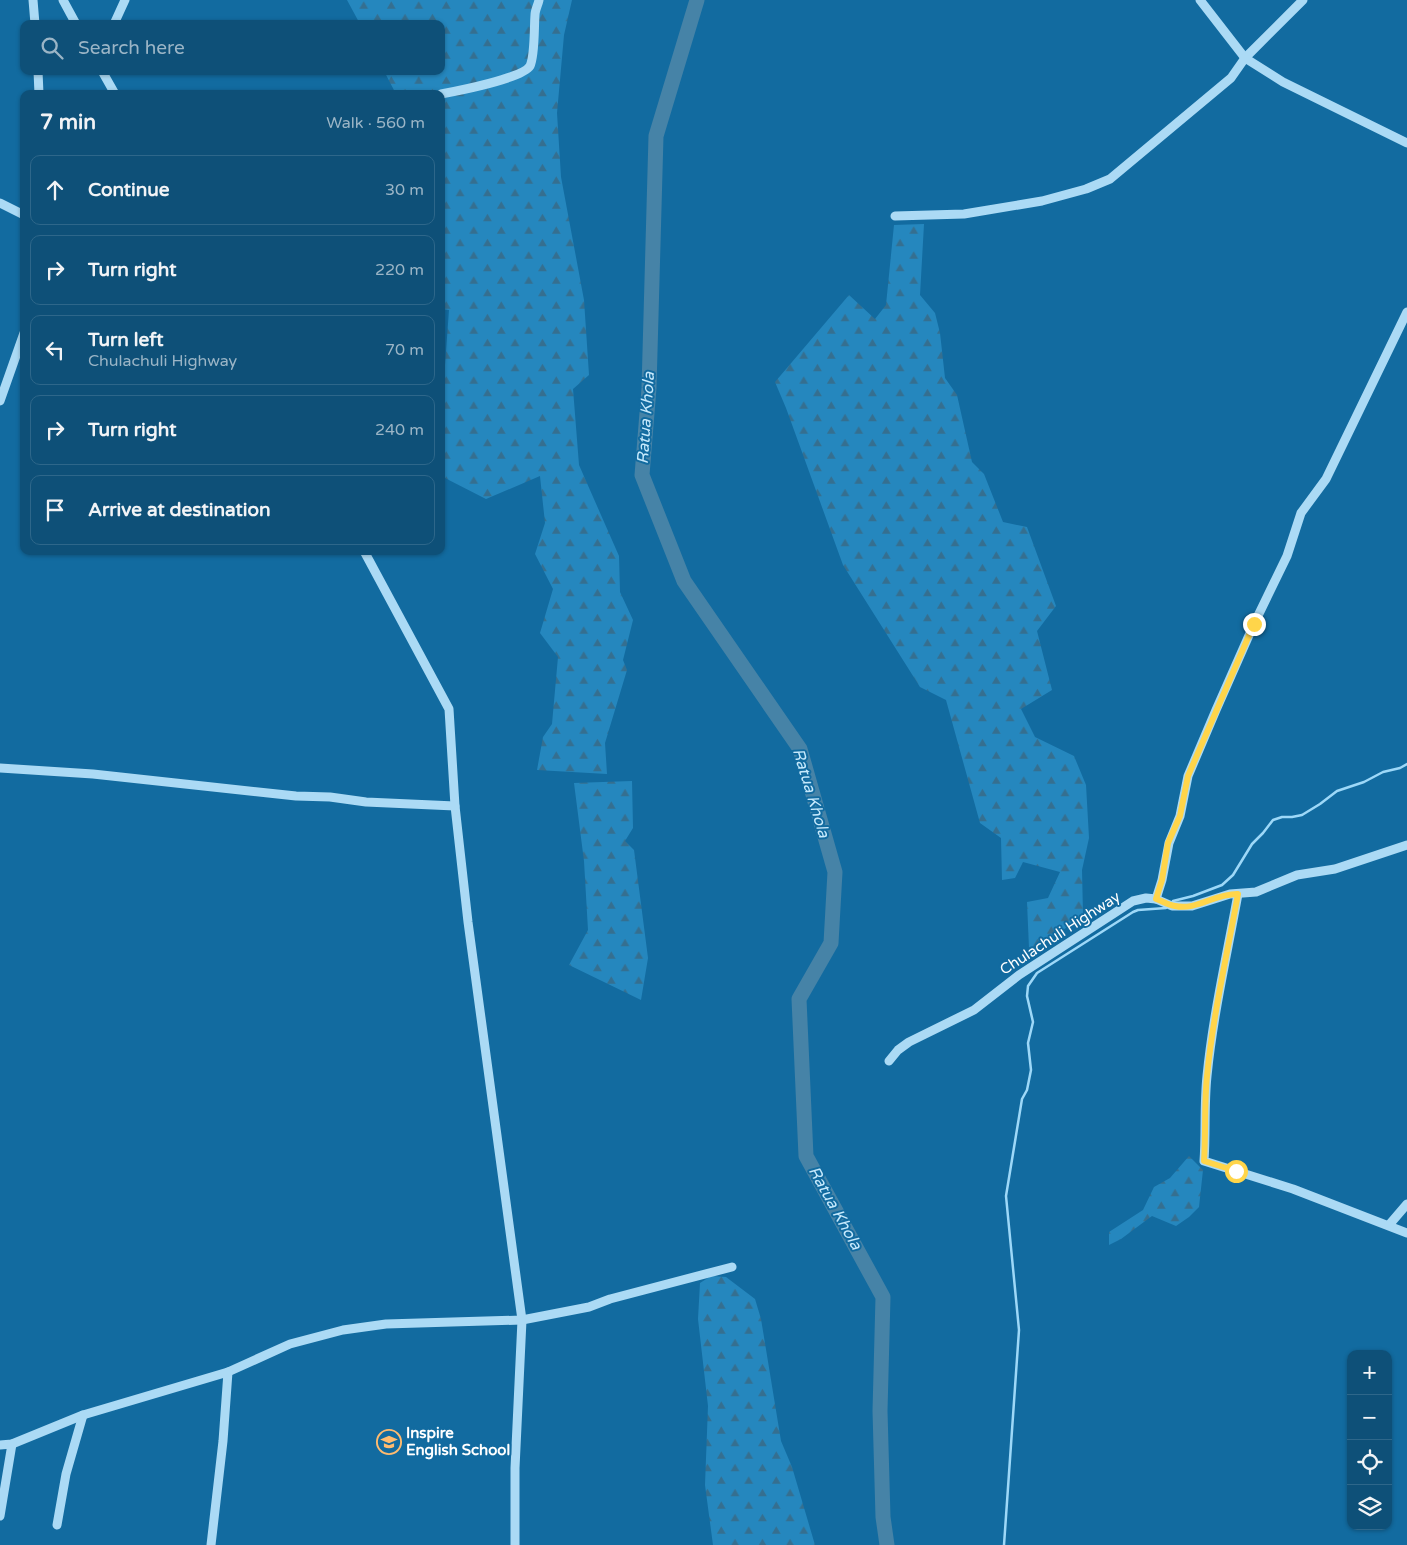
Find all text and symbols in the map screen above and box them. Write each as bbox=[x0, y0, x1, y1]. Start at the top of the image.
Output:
search box bbox=[20, 20, 445, 75]
icon: search bbox=[38, 34, 66, 62]
text: Search here bbox=[78, 37, 185, 59]
text: 7 min bbox=[40, 110, 96, 135]
text: Walk · 560 m bbox=[326, 113, 425, 133]
icon: ahead bbox=[41, 176, 69, 204]
text: Continue bbox=[88, 179, 170, 201]
text: 30 m bbox=[385, 180, 424, 200]
icon: right bbox=[41, 256, 69, 284]
text: Turn right bbox=[88, 259, 176, 281]
text: 220 m bbox=[375, 260, 424, 280]
text: Turn left bbox=[88, 329, 164, 351]
icon: left bbox=[41, 336, 69, 364]
text: 70 m bbox=[385, 340, 424, 360]
text: Chulachuli Highway bbox=[88, 351, 237, 371]
water label: Ratua Khola bbox=[633, 370, 659, 465]
icon: right bbox=[41, 416, 69, 444]
text: Turn right bbox=[88, 419, 176, 441]
text: 240 m bbox=[375, 420, 424, 440]
icon: arrive bbox=[41, 496, 69, 524]
text: Arrive at destination bbox=[88, 499, 271, 521]
route end bbox=[1243, 613, 1266, 636]
water label: Ratua Khola bbox=[788, 746, 834, 841]
street label: Chulachuli Highway bbox=[996, 887, 1124, 979]
route start bbox=[1225, 1160, 1248, 1183]
water label: Ratua Khola bbox=[804, 1163, 867, 1254]
map controls bbox=[1347, 1350, 1392, 1530]
button: + bbox=[1347, 1350, 1392, 1395]
button: − bbox=[1347, 1395, 1392, 1440]
place label: Inspire English School bbox=[406, 1424, 510, 1460]
school or university icon: Inspire English School bbox=[376, 1429, 402, 1455]
button: locate bbox=[1347, 1440, 1392, 1485]
button: layers bbox=[1347, 1485, 1392, 1530]

